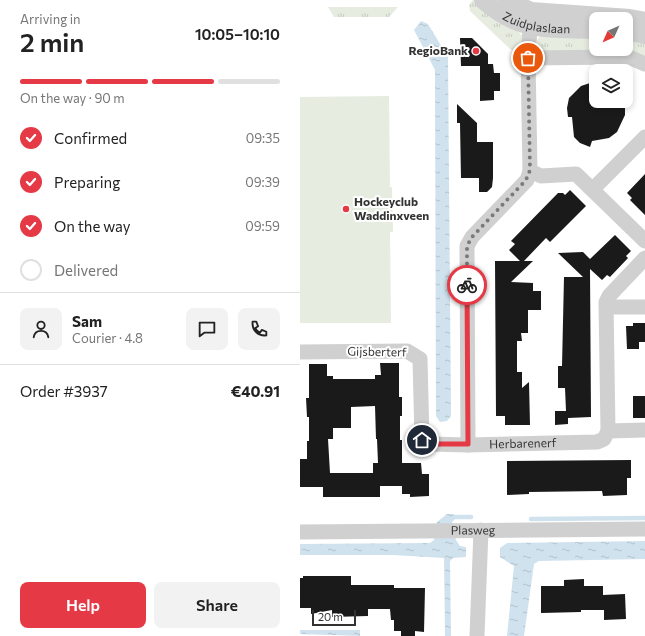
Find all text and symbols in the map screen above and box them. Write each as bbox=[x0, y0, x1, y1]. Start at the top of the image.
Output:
street label: Zuidplaslaan bbox=[501, 8, 570, 35]
text: Arriving in bbox=[20, 11, 80, 27]
north arrow bbox=[589, 12, 633, 56]
map controls bbox=[589, 12, 633, 108]
text: 10:05–10:10 bbox=[195, 25, 280, 43]
text: 2 min bbox=[20, 26, 84, 57]
pin bbox=[511, 41, 545, 75]
place label: RegioBank bbox=[409, 43, 468, 57]
marker: RegioBank bbox=[471, 46, 481, 56]
icon: bag bbox=[517, 47, 539, 69]
button: layers bbox=[589, 64, 633, 108]
text: On the way · 90 m bbox=[20, 90, 125, 106]
icon: check bbox=[20, 127, 42, 149]
text: Confirmed bbox=[54, 129, 127, 147]
text: 09:35 bbox=[246, 130, 280, 146]
icon: check bbox=[20, 171, 42, 193]
text: Preparing bbox=[54, 173, 120, 191]
text: 09:39 bbox=[245, 174, 280, 190]
place label: Hockeyclub Waddinxveen bbox=[354, 194, 429, 222]
marker: Hockeyclub Waddinxveen bbox=[341, 204, 351, 214]
icon: check bbox=[20, 215, 42, 237]
text: On the way bbox=[54, 217, 131, 235]
text: 09:59 bbox=[245, 218, 280, 234]
text: Delivered bbox=[54, 261, 118, 279]
courier bbox=[447, 265, 487, 305]
icon: bike bbox=[456, 274, 478, 296]
button: person bbox=[20, 308, 62, 350]
button: chat bbox=[186, 308, 228, 350]
button: phone bbox=[238, 308, 280, 350]
text: Sam bbox=[72, 312, 102, 330]
text: Courier · 4.8 bbox=[72, 330, 143, 346]
street label: Gijsberterf bbox=[347, 343, 407, 359]
text: Order #3937 bbox=[20, 382, 108, 400]
text: €40.91 bbox=[231, 382, 280, 400]
pin bbox=[405, 423, 439, 457]
icon: home bbox=[411, 429, 433, 451]
street label: Herbarenerf bbox=[489, 435, 557, 451]
street label: Plasweg bbox=[451, 522, 496, 537]
button: Help bbox=[20, 582, 146, 628]
button: Share bbox=[154, 582, 280, 628]
scale bar bbox=[312, 608, 356, 627]
text: 20 m bbox=[318, 610, 343, 623]

